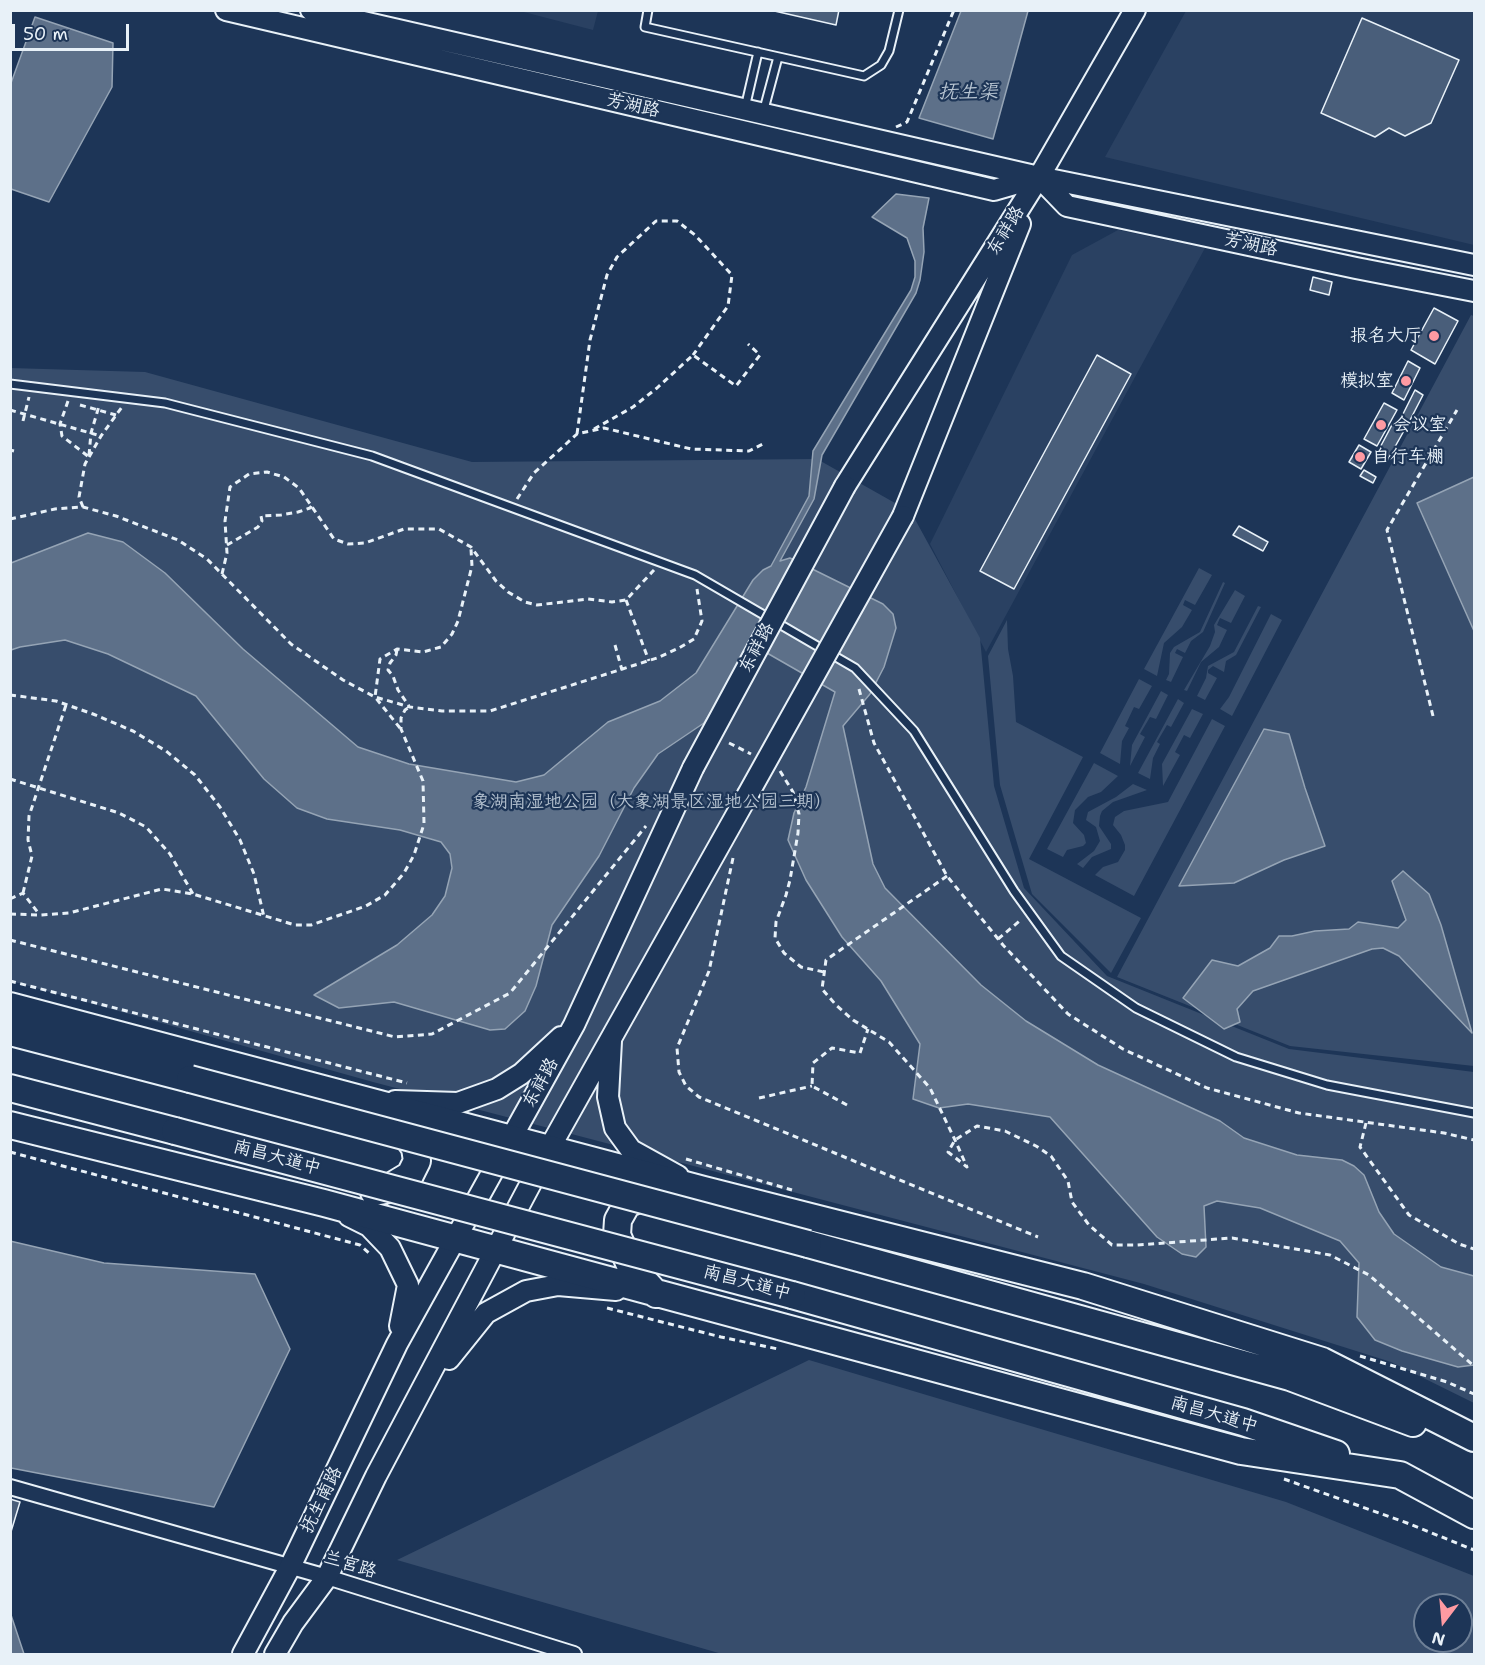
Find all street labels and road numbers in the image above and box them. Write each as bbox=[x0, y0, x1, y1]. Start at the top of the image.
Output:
street label: 芳湖路 bbox=[604, 89, 662, 123]
street label: 东祥路 bbox=[983, 202, 1029, 260]
street label: 芳湖路 bbox=[1222, 229, 1280, 261]
street label: 东祥路 bbox=[735, 619, 779, 677]
street label: 东祥路 bbox=[518, 1054, 564, 1112]
street label: 南昌大道中 bbox=[231, 1136, 323, 1180]
street label: 南昌大道中 bbox=[701, 1261, 793, 1305]
street label: 南昌大道中 bbox=[1168, 1392, 1260, 1438]
street label: 抚生南路 bbox=[297, 1463, 347, 1537]
street label: 兰宫路 bbox=[321, 1547, 379, 1583]

